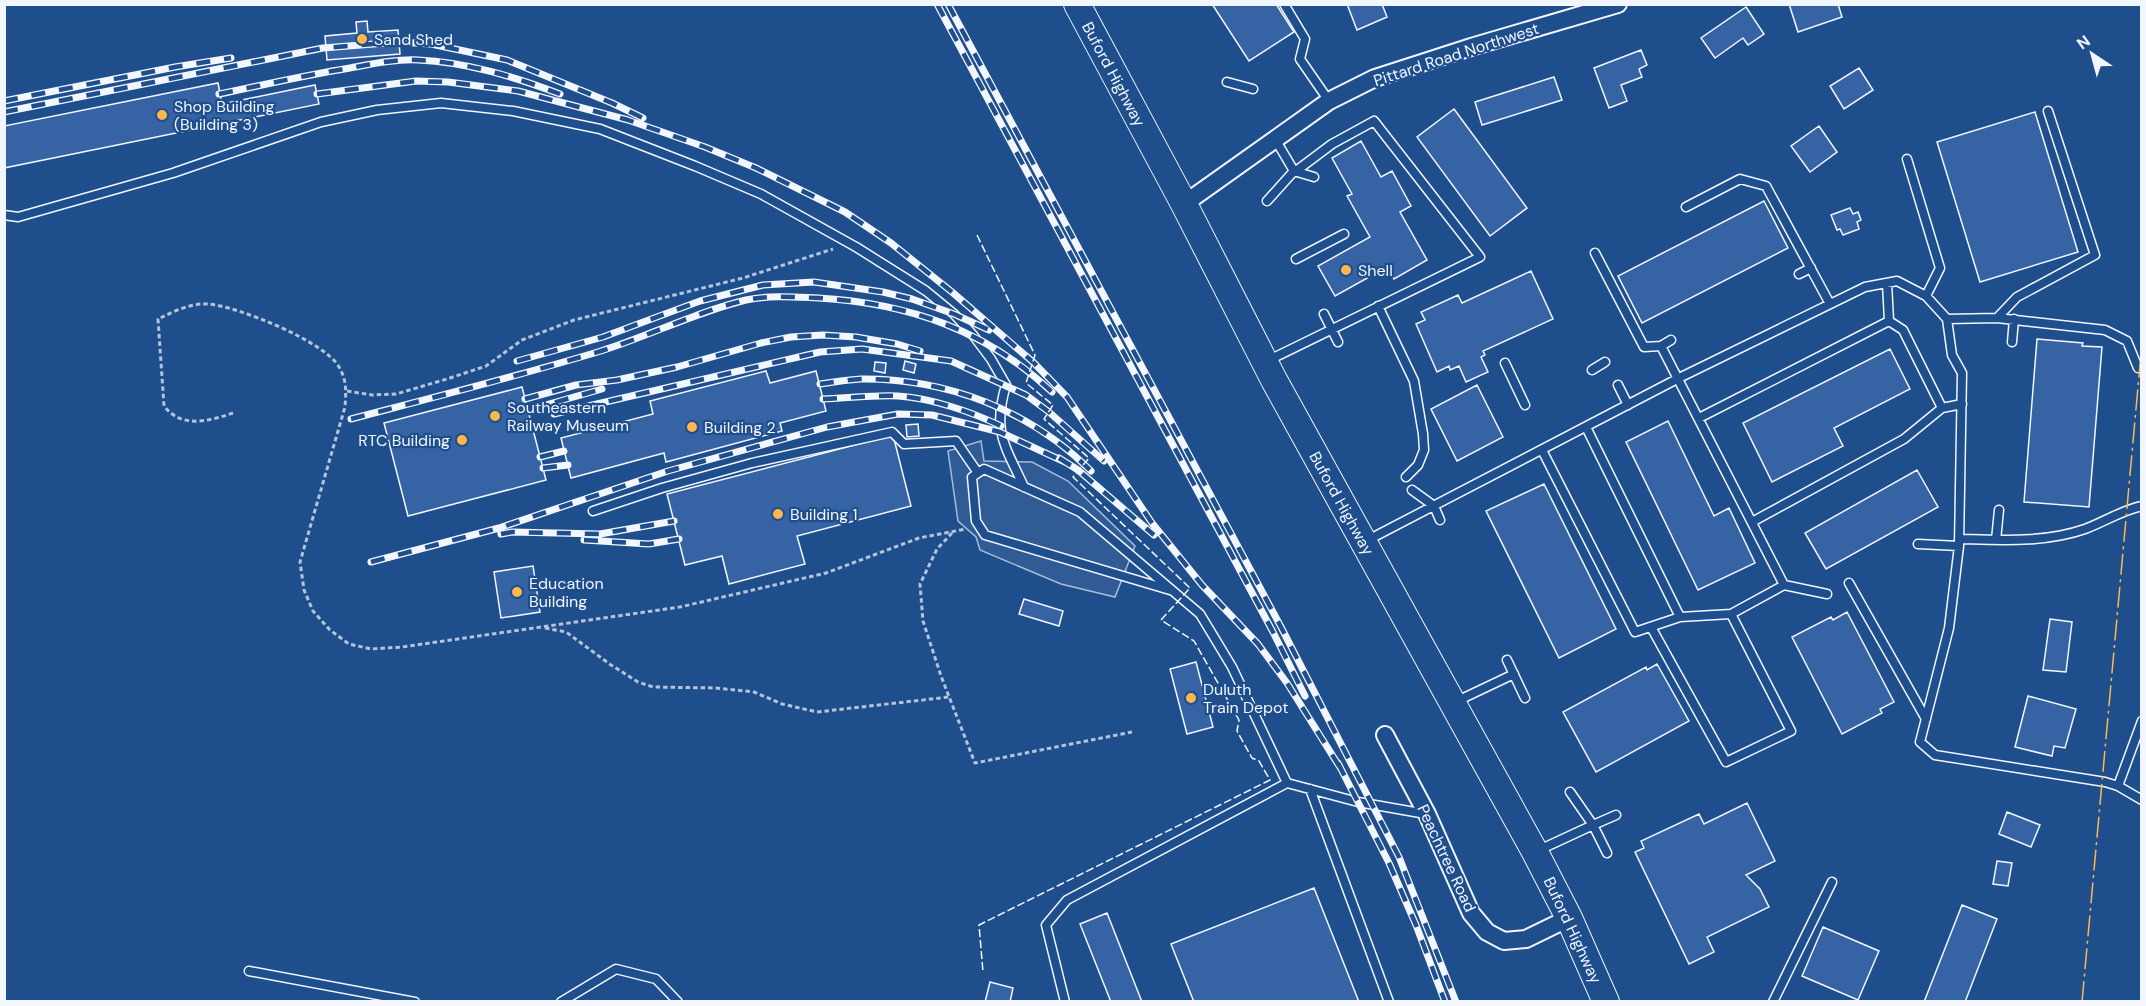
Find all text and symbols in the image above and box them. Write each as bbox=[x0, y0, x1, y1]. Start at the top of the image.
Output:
street label: Buford Highway bbox=[1077, 18, 1150, 130]
street label: Pittard Road Northwest bbox=[1371, 18, 1542, 91]
north arrow bbox=[2062, 24, 2122, 84]
place label: Sand Shed bbox=[374, 29, 453, 50]
text: N bbox=[2073, 30, 2094, 54]
marker: Sand Shed bbox=[355, 32, 369, 46]
place label: Shop Building (Building 3) bbox=[174, 96, 275, 135]
marker: Shop Building (Building 3) bbox=[155, 108, 169, 122]
place label: Shell bbox=[1358, 260, 1393, 281]
marker: Shell bbox=[1339, 263, 1353, 277]
place label: Southeastern Railway Museum bbox=[507, 397, 629, 436]
marker: Southeastern Railway Museum bbox=[488, 409, 502, 423]
place label: Building 2 bbox=[704, 417, 776, 438]
marker: Building 2 bbox=[685, 420, 699, 434]
place label: RTC Building bbox=[358, 430, 450, 451]
marker: RTC Building bbox=[455, 433, 469, 447]
street label: Buford Highway bbox=[1304, 448, 1379, 559]
place label: Building 1 bbox=[790, 504, 857, 525]
marker: Building 1 bbox=[771, 507, 785, 521]
place label: Education Building bbox=[529, 573, 604, 612]
marker: Education Building bbox=[510, 585, 524, 599]
place label: Duluth Train Depot bbox=[1203, 679, 1289, 718]
marker: Duluth Train Depot bbox=[1184, 691, 1198, 705]
street label: Peachtree Road bbox=[1412, 801, 1481, 915]
street label: Buford Highway bbox=[1539, 873, 1607, 987]

